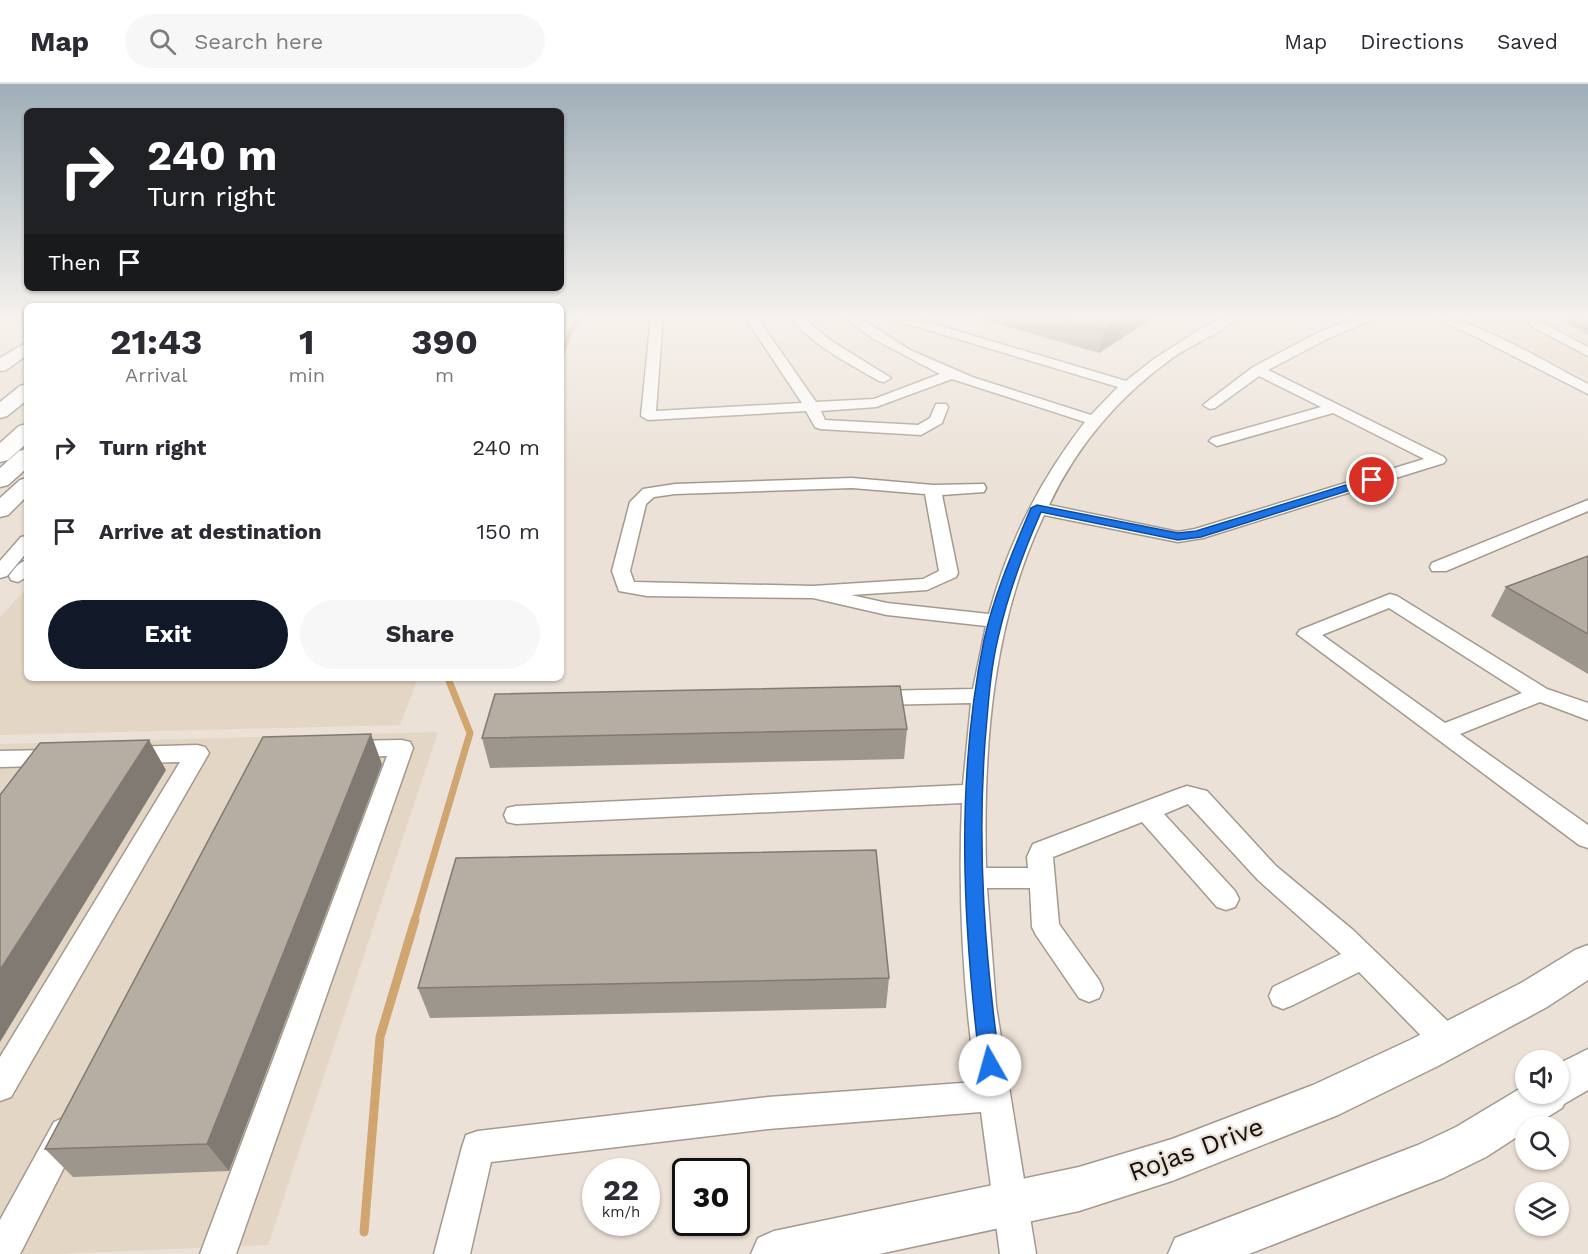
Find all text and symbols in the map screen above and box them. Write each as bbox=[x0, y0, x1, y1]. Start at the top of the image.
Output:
search box bbox=[125, 14, 545, 68]
text: Map bbox=[30, 25, 89, 58]
icon: search bbox=[146, 25, 179, 58]
text: Search here bbox=[194, 29, 323, 54]
text: Map bbox=[1284, 29, 1327, 54]
text: Directions bbox=[1360, 29, 1464, 54]
text: Saved bbox=[1497, 29, 1558, 54]
text: 240 m bbox=[147, 131, 277, 180]
icon: right bbox=[48, 132, 126, 210]
text: Turn right bbox=[147, 181, 276, 213]
icon: arrive bbox=[113, 246, 146, 279]
text: Then bbox=[48, 250, 101, 275]
text: 21:43 bbox=[110, 321, 202, 363]
text: 1 bbox=[299, 321, 315, 363]
text: 390 bbox=[411, 321, 478, 363]
text: Arrival bbox=[125, 363, 187, 387]
text: min bbox=[288, 363, 325, 387]
text: m bbox=[435, 363, 454, 387]
icon: right bbox=[48, 431, 81, 464]
text: Turn right bbox=[99, 435, 206, 460]
text: 240 m bbox=[472, 435, 540, 460]
pin bbox=[1346, 454, 1397, 505]
icon: arrive bbox=[1355, 463, 1388, 496]
icon: arrive bbox=[48, 515, 81, 548]
text: Arrive at destination bbox=[99, 519, 322, 544]
text: 150 m bbox=[476, 519, 540, 544]
button: Exit bbox=[48, 600, 288, 669]
button: Share bbox=[300, 600, 540, 669]
position arrow bbox=[958, 1033, 1022, 1097]
map controls bbox=[1515, 1050, 1569, 1236]
button: sound bbox=[1515, 1050, 1569, 1104]
street label: Rojas Drive bbox=[1124, 1111, 1268, 1187]
button: search bbox=[1515, 1116, 1569, 1170]
speed limit sign: 30 bbox=[672, 1158, 750, 1236]
text: 22 bbox=[603, 1172, 639, 1207]
button: layers bbox=[1515, 1182, 1569, 1236]
text: km/h bbox=[602, 1203, 640, 1221]

